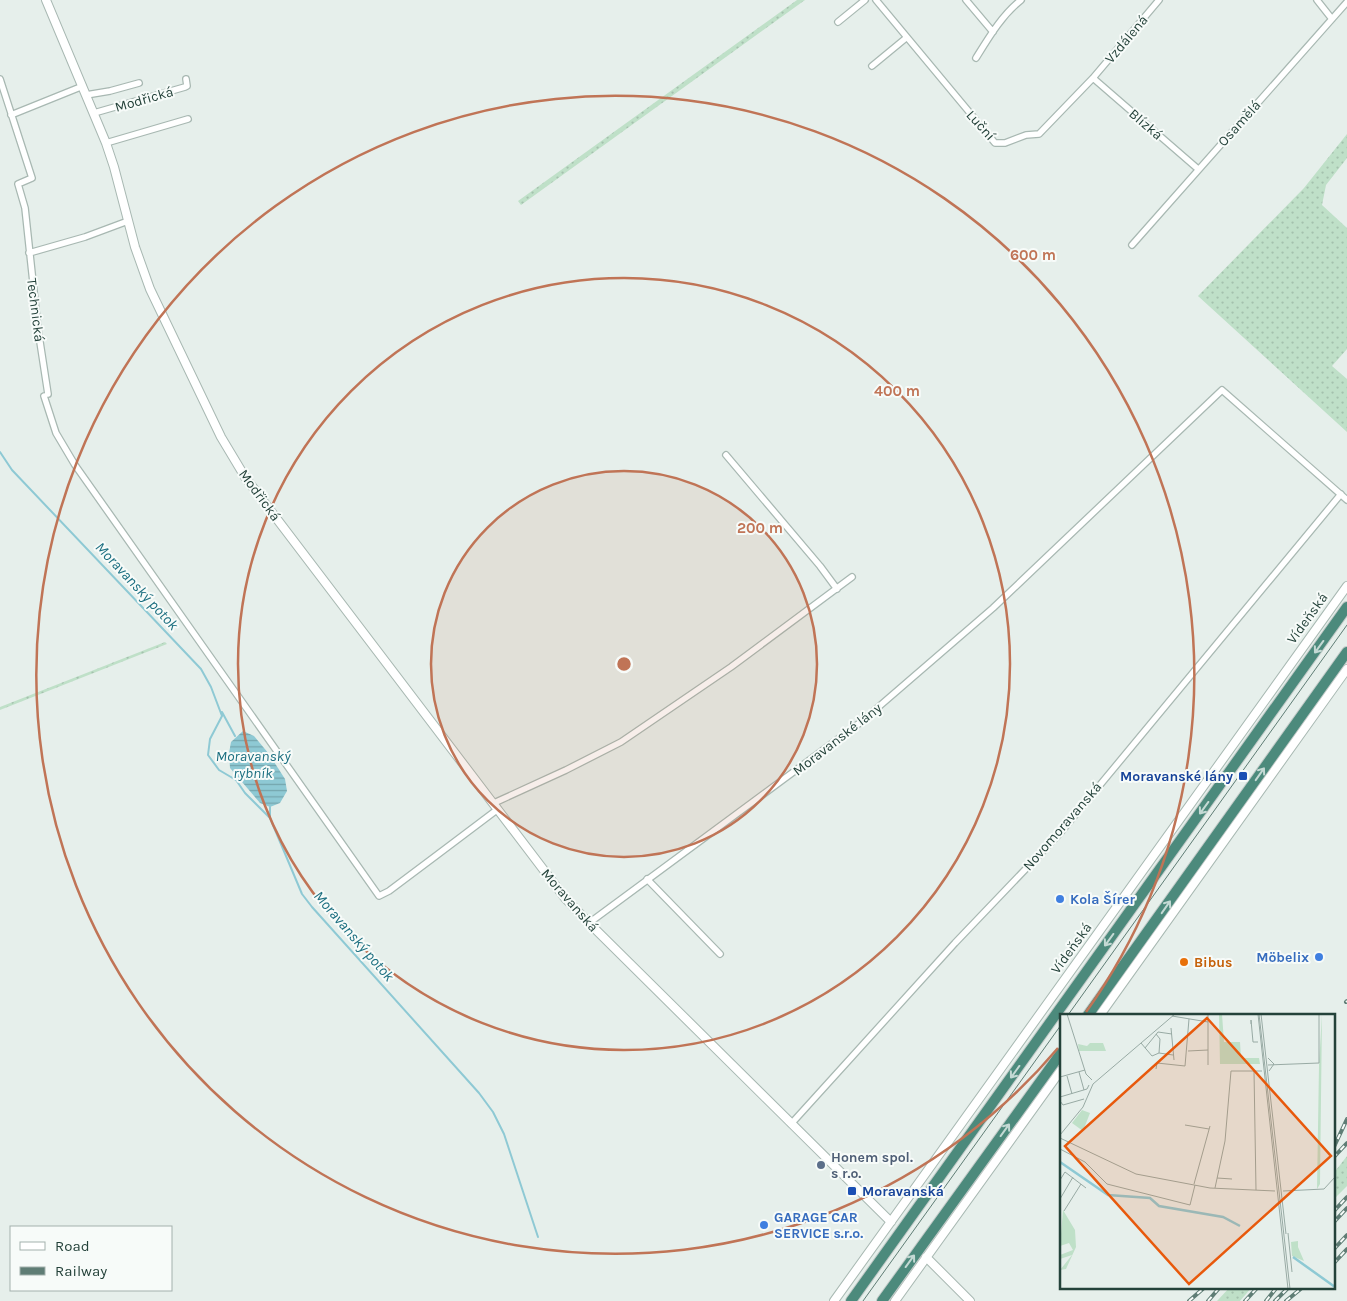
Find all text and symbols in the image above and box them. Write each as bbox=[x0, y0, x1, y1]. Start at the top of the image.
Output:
street label: Vzdálená bbox=[1101, 12, 1151, 67]
street label: Modřická bbox=[113, 83, 175, 116]
street label: Osamělá bbox=[1214, 97, 1264, 150]
street label: Blízká bbox=[1125, 105, 1166, 144]
street label: Luční bbox=[963, 107, 999, 145]
text: 600 m bbox=[1010, 246, 1056, 264]
street label: Technická bbox=[23, 277, 48, 343]
text: 400 m bbox=[874, 382, 920, 400]
street label: Modřická bbox=[235, 466, 284, 525]
text: 200 m bbox=[737, 519, 783, 537]
water label: Moravanský potok bbox=[92, 538, 183, 634]
street label: Vídeňská bbox=[1283, 589, 1332, 647]
one-way arrow bbox=[1314, 640, 1324, 654]
centre of rings bbox=[615, 655, 633, 673]
street label: Moravanské lány bbox=[790, 699, 885, 779]
water label: Moravanský rybník bbox=[215, 747, 291, 782]
one-way arrow bbox=[1255, 767, 1265, 781]
place label: Moravanské lány bbox=[1120, 768, 1233, 785]
marker: Moravanské lány bbox=[1237, 770, 1249, 782]
street label: Novomoravanská bbox=[1019, 779, 1105, 874]
one-way arrow bbox=[1199, 801, 1209, 815]
street label: Moravanská bbox=[537, 865, 602, 935]
water label: Moravanský potok bbox=[310, 887, 398, 985]
place label: Kola Šírer bbox=[1070, 890, 1136, 908]
marker: Kola Šírer bbox=[1054, 893, 1066, 905]
one-way arrow bbox=[1161, 900, 1171, 914]
street label: Vídeňská bbox=[1047, 919, 1096, 977]
one-way arrow bbox=[1104, 933, 1114, 947]
place label: Möbelix bbox=[1256, 949, 1309, 966]
marker: Möbelix bbox=[1313, 951, 1325, 963]
place label: Bibus bbox=[1194, 954, 1232, 971]
marker: Bibus bbox=[1178, 956, 1190, 968]
inset map bbox=[1060, 1014, 1334, 1288]
one-way arrow bbox=[1009, 1065, 1020, 1078]
one-way arrow bbox=[1000, 1124, 1011, 1137]
place label: Honem spol. s r.o. bbox=[831, 1149, 913, 1182]
marker: Honem spol. s r.o. bbox=[815, 1159, 827, 1171]
place label: Moravanská bbox=[862, 1183, 944, 1200]
marker: Moravanská bbox=[846, 1185, 858, 1197]
place label: GARAGE CAR SERVICE s.r.o. bbox=[774, 1209, 863, 1242]
marker: GARAGE CAR SERVICE s.r.o. bbox=[758, 1219, 770, 1231]
legend bbox=[10, 1226, 172, 1291]
text: Road bbox=[55, 1237, 90, 1255]
one-way arrow bbox=[905, 1255, 915, 1269]
text: Railway bbox=[55, 1262, 107, 1280]

